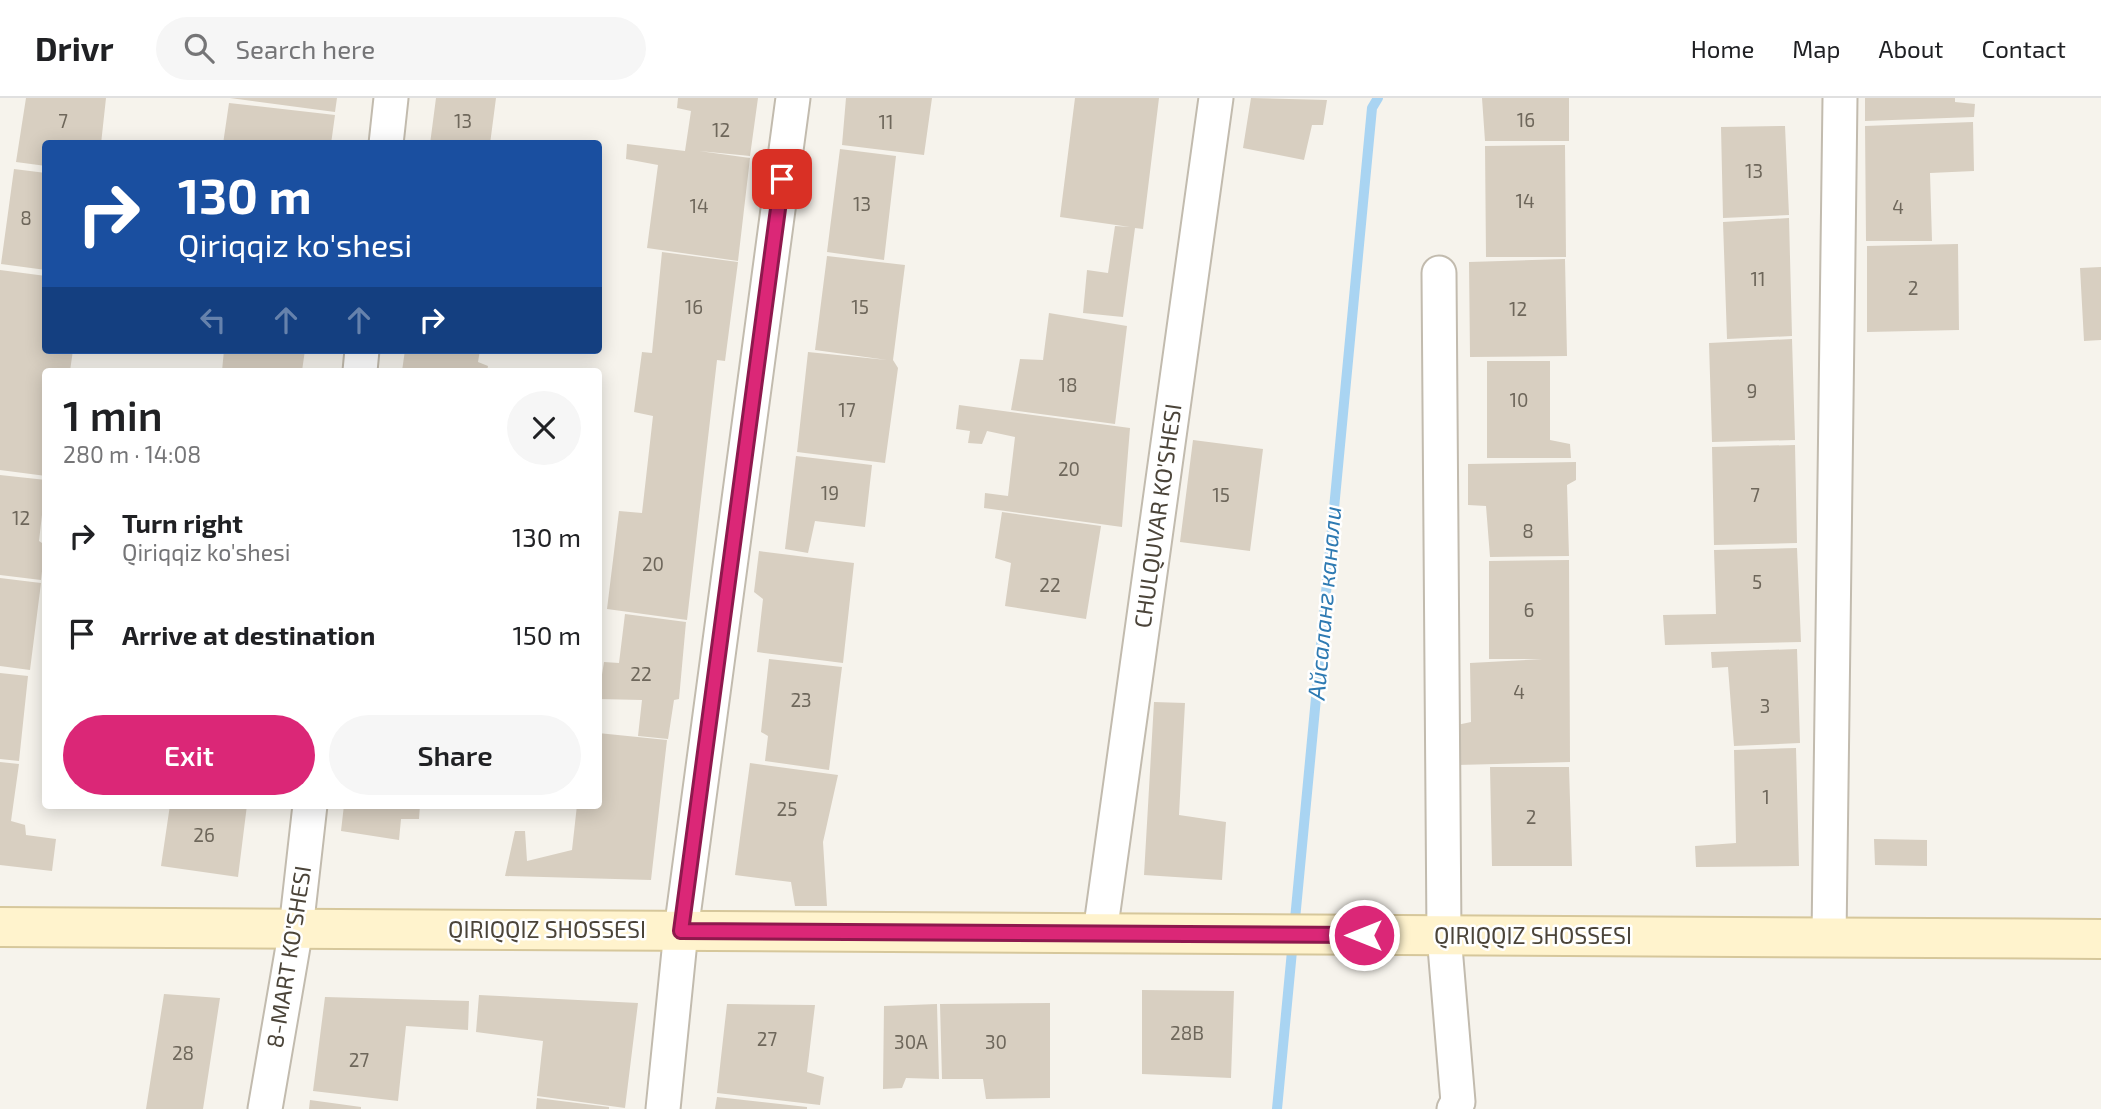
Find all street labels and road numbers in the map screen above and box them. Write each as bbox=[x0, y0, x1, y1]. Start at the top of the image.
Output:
street label: CHULQUVAR KO'SHESI bbox=[1127, 402, 1187, 630]
street label: 8-MART KO'SHESI bbox=[260, 864, 316, 1050]
street label: QIRIQQIZ SHOSSESI bbox=[448, 915, 646, 943]
street label: QIRIQQIZ SHOSSESI bbox=[1434, 921, 1632, 949]

